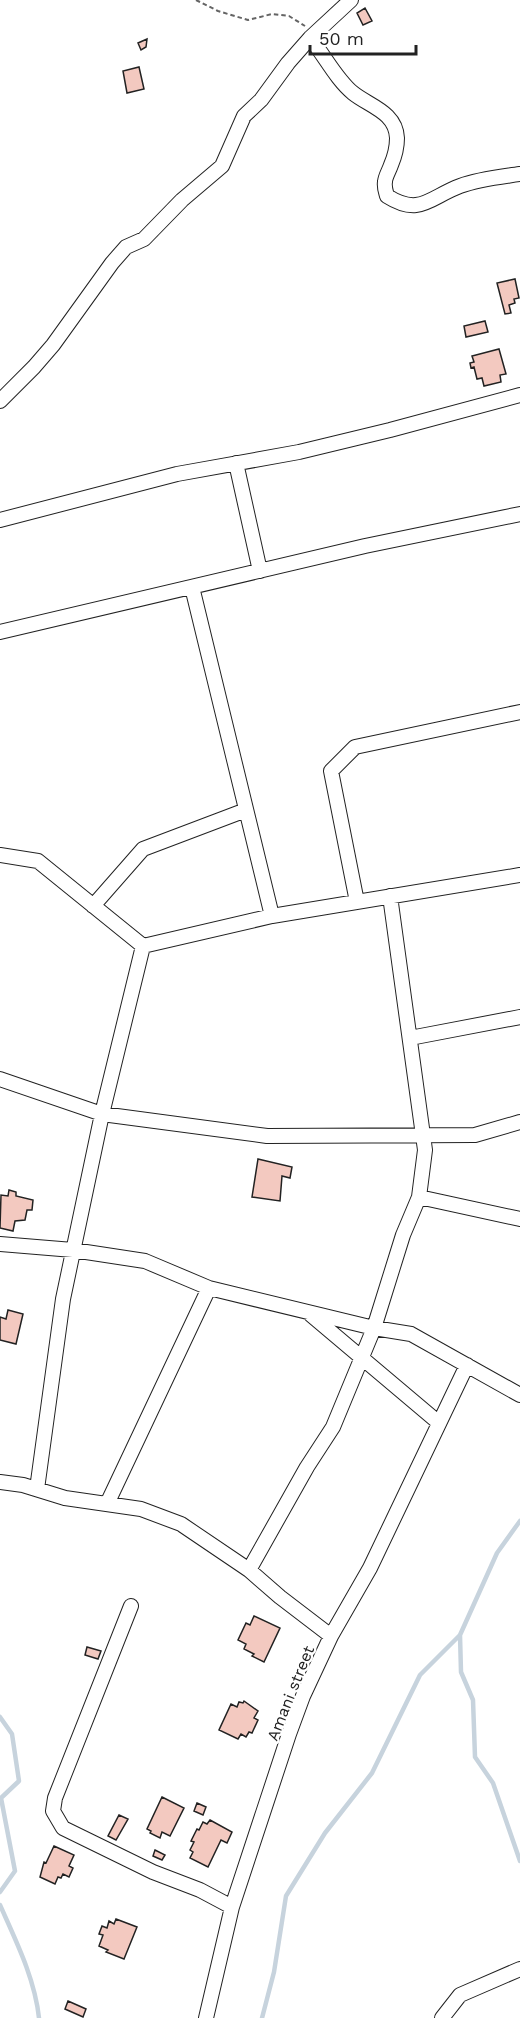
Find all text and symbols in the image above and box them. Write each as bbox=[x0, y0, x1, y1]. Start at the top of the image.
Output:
scale bar bbox=[310, 18, 416, 56]
text: 50 m bbox=[319, 28, 364, 49]
street label: Amani street bbox=[263, 1643, 318, 1743]

